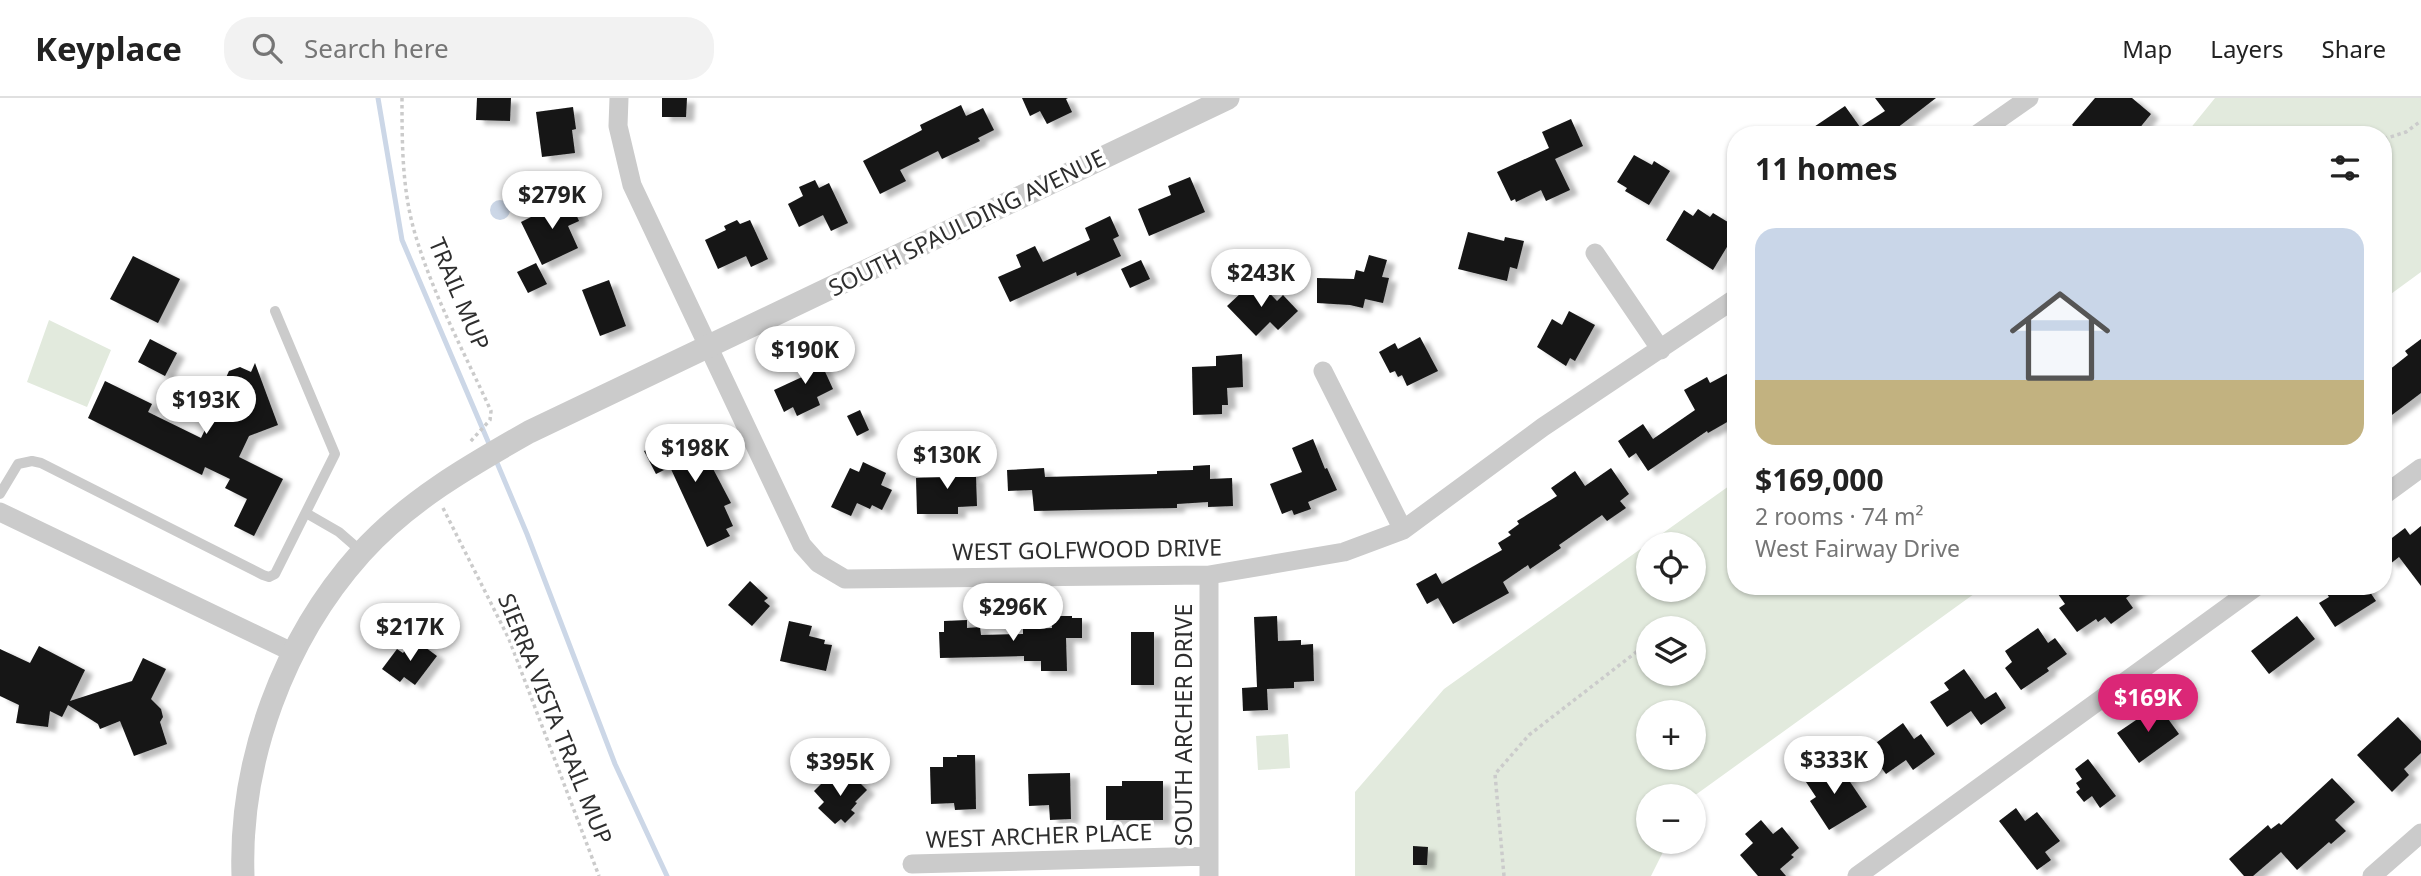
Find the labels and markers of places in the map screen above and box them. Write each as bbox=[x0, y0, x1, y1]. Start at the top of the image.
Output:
pin: $279K bbox=[503, 172, 601, 231]
pin: $243K bbox=[1212, 250, 1310, 309]
pin: $190K bbox=[756, 327, 854, 386]
pin: $193K bbox=[157, 376, 255, 436]
pin: $198K bbox=[646, 424, 744, 484]
pin: $130K bbox=[898, 432, 996, 491]
pin: $296K bbox=[964, 584, 1062, 643]
pin: $217K bbox=[361, 603, 459, 663]
pin: $169K bbox=[2099, 674, 2197, 734]
pin: $333K bbox=[1785, 736, 1883, 796]
pin: $395K bbox=[791, 738, 889, 798]

